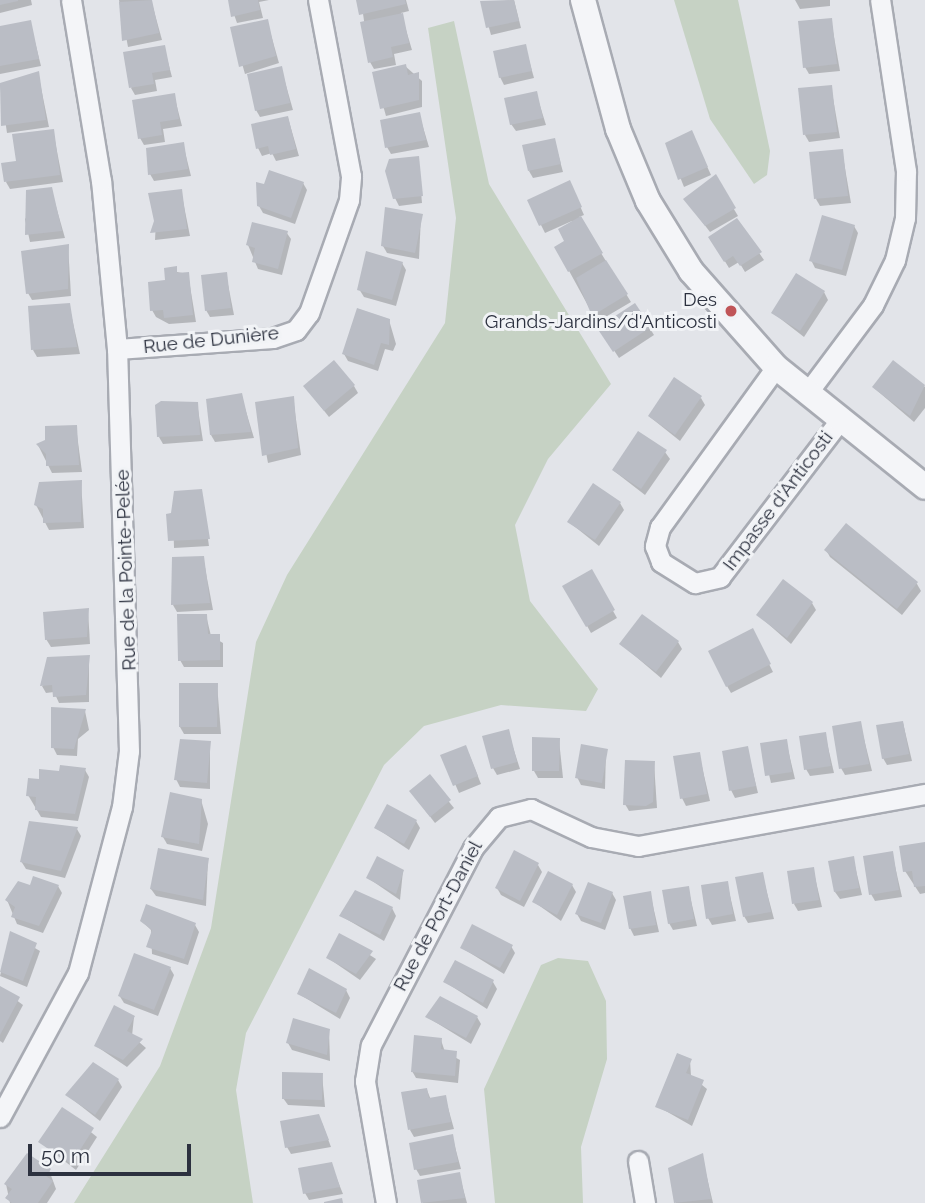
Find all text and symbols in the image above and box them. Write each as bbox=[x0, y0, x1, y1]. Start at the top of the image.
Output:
place label: Des Grands-Jardins/d'Anticosti bbox=[485, 289, 717, 333]
marker: Des Grands-Jardins/d'Anticosti bbox=[723, 303, 739, 319]
street label: Rue de Dunière bbox=[142, 322, 280, 358]
street label: Impasse d'Anticosti bbox=[718, 427, 838, 575]
street label: Rue de la Pointe-Pelée bbox=[111, 469, 141, 671]
street label: Rue de Port-Daniel bbox=[389, 837, 487, 995]
scale bar bbox=[32, 1130, 194, 1174]
text: 50 m bbox=[41, 1143, 90, 1168]

